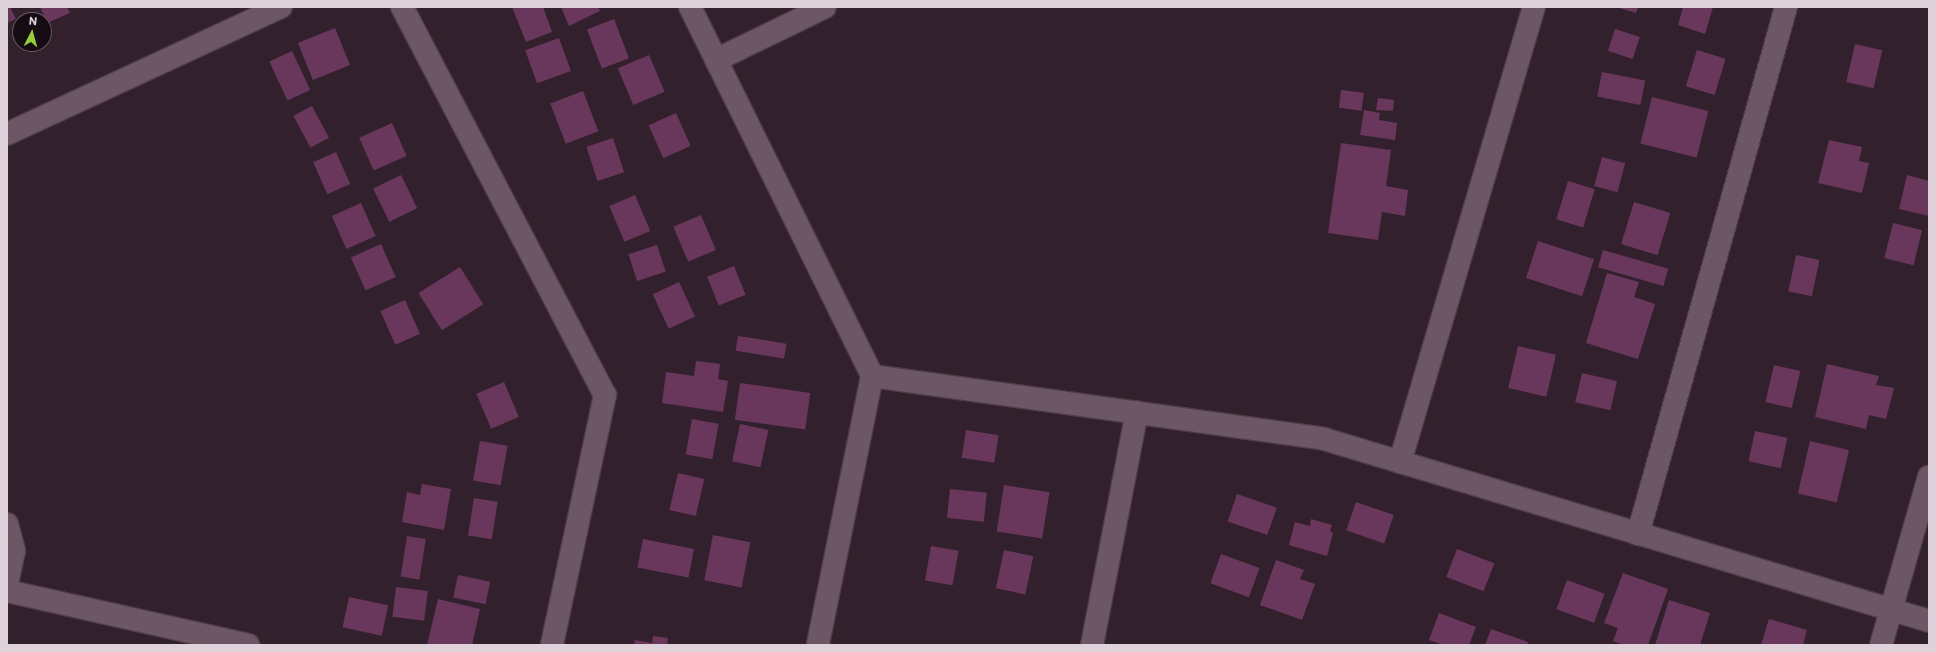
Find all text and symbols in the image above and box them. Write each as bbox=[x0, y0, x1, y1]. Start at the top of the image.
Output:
north arrow bbox=[12, 12, 52, 52]
text: N bbox=[28, 14, 38, 27]

